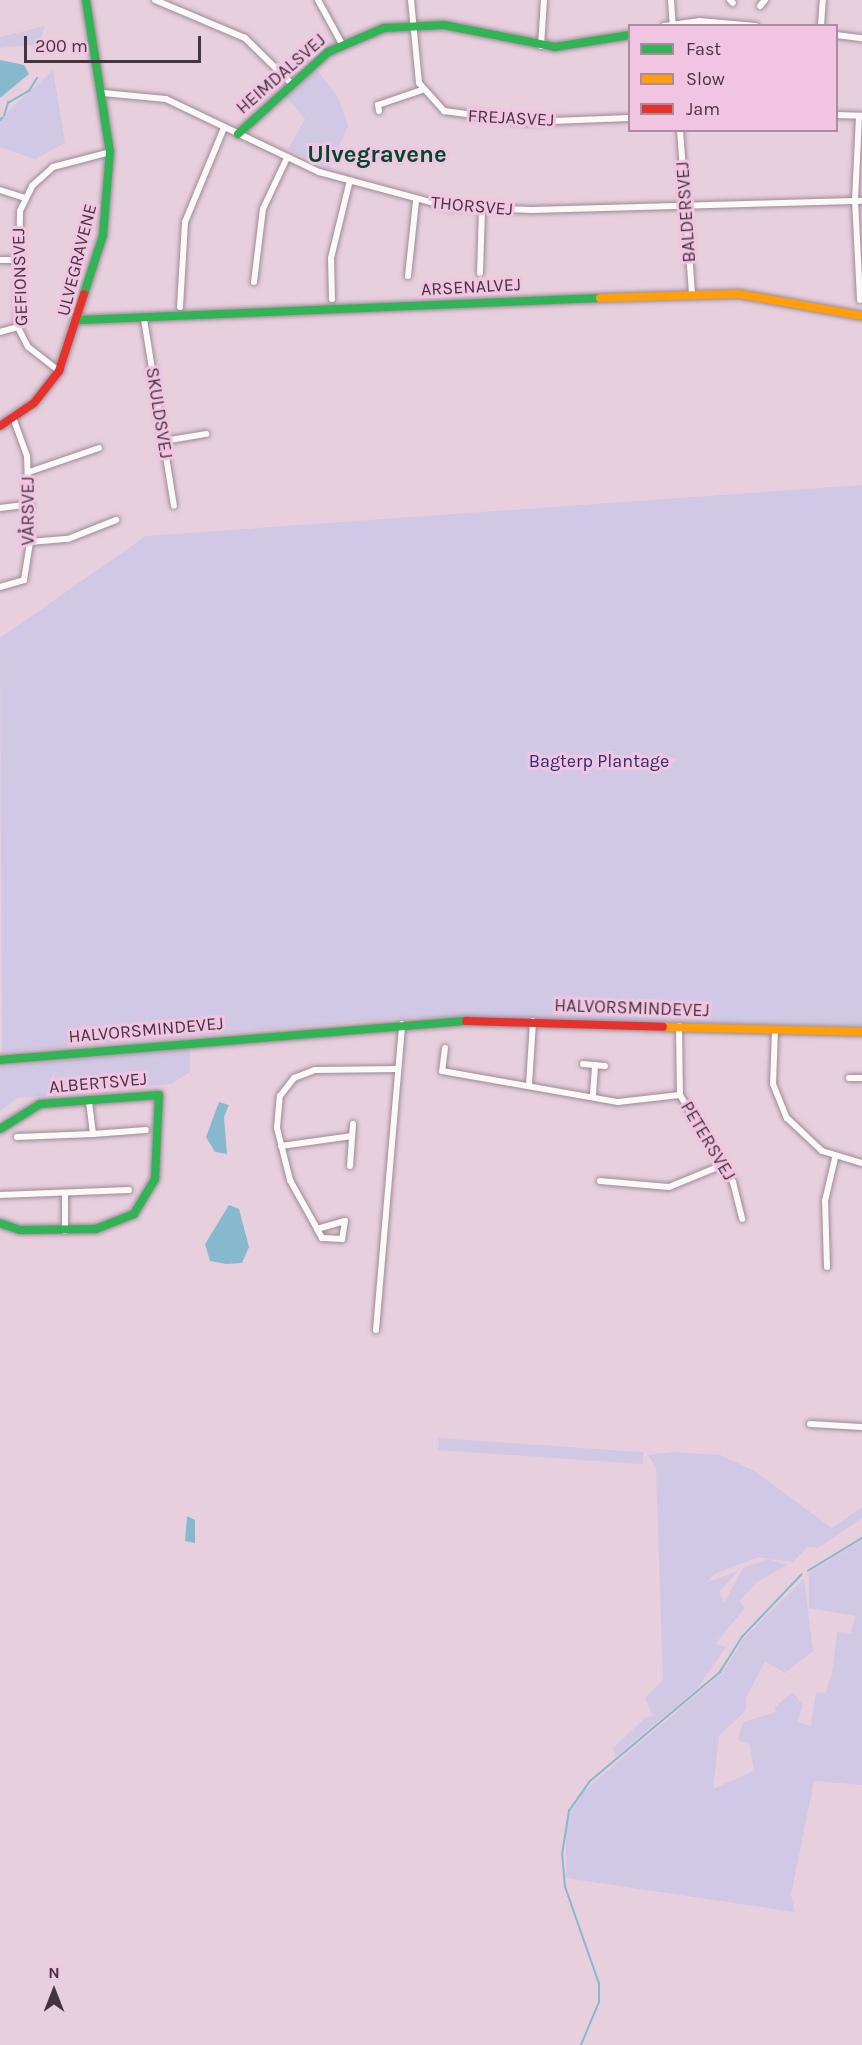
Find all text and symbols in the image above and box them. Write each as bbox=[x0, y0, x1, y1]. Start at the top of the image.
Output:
scale bar bbox=[27, 24, 204, 62]
legend bbox=[628, 24, 838, 132]
street label: HEIMDALSVEJ bbox=[232, 29, 330, 119]
text: 200 m bbox=[35, 35, 88, 57]
text: Fast bbox=[686, 38, 721, 60]
text: Slow bbox=[686, 68, 725, 90]
text: Jam bbox=[686, 98, 720, 120]
street label: FREJASVEJ bbox=[467, 105, 555, 131]
district label: Ulvegravene bbox=[307, 141, 447, 169]
street label: BALDERSVEJ bbox=[672, 161, 700, 263]
street label: THORSVEJ bbox=[430, 192, 514, 220]
street label: ULVEGRAVENE bbox=[53, 202, 101, 318]
street label: GEFIONSVEJ bbox=[7, 227, 33, 327]
street label: ARSENALVEJ bbox=[420, 274, 522, 300]
street label: SKULDSVEJ bbox=[141, 366, 177, 460]
street label: VÅRSVEJ bbox=[17, 476, 39, 546]
park label: Bagterp Plantage bbox=[529, 750, 669, 772]
street label: HALVORSMINDEVEJ bbox=[554, 994, 710, 1022]
street label: HALVORSMINDEVEJ bbox=[68, 1012, 224, 1048]
street label: ALBERTSVEJ bbox=[48, 1068, 148, 1098]
street label: PETERSVEJ bbox=[676, 1097, 740, 1185]
north arrow bbox=[24, 1961, 84, 2021]
text: N bbox=[48, 1963, 60, 1982]

